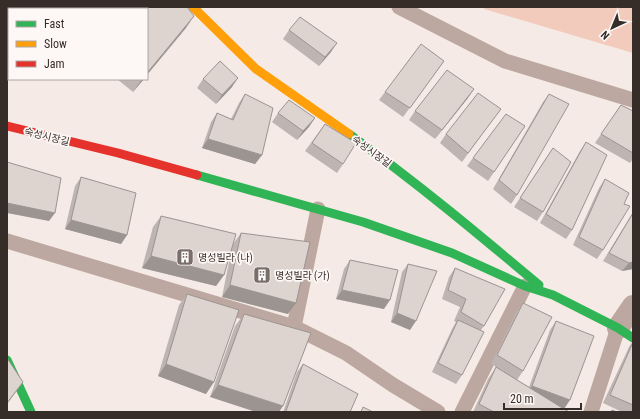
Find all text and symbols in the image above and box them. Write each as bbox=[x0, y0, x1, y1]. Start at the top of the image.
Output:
legend bbox=[8, 8, 148, 80]
north arrow bbox=[592, 8, 632, 48]
text: Fast bbox=[44, 17, 65, 31]
text: N bbox=[598, 28, 612, 42]
text: Slow bbox=[44, 37, 67, 51]
text: Jam bbox=[44, 57, 65, 71]
street label: 숙성시장길 bbox=[23, 126, 71, 147]
street label: 숙성시장길 bbox=[350, 133, 394, 169]
building icon: 명성빌라 (나) bbox=[175, 247, 195, 267]
place label: 명성빌라 (나) bbox=[198, 252, 253, 264]
building icon: 명성빌라 (가) bbox=[252, 265, 272, 285]
place label: 명성빌라 (가) bbox=[275, 270, 330, 282]
scale bar bbox=[504, 385, 581, 411]
text: 20 m bbox=[510, 392, 534, 406]

